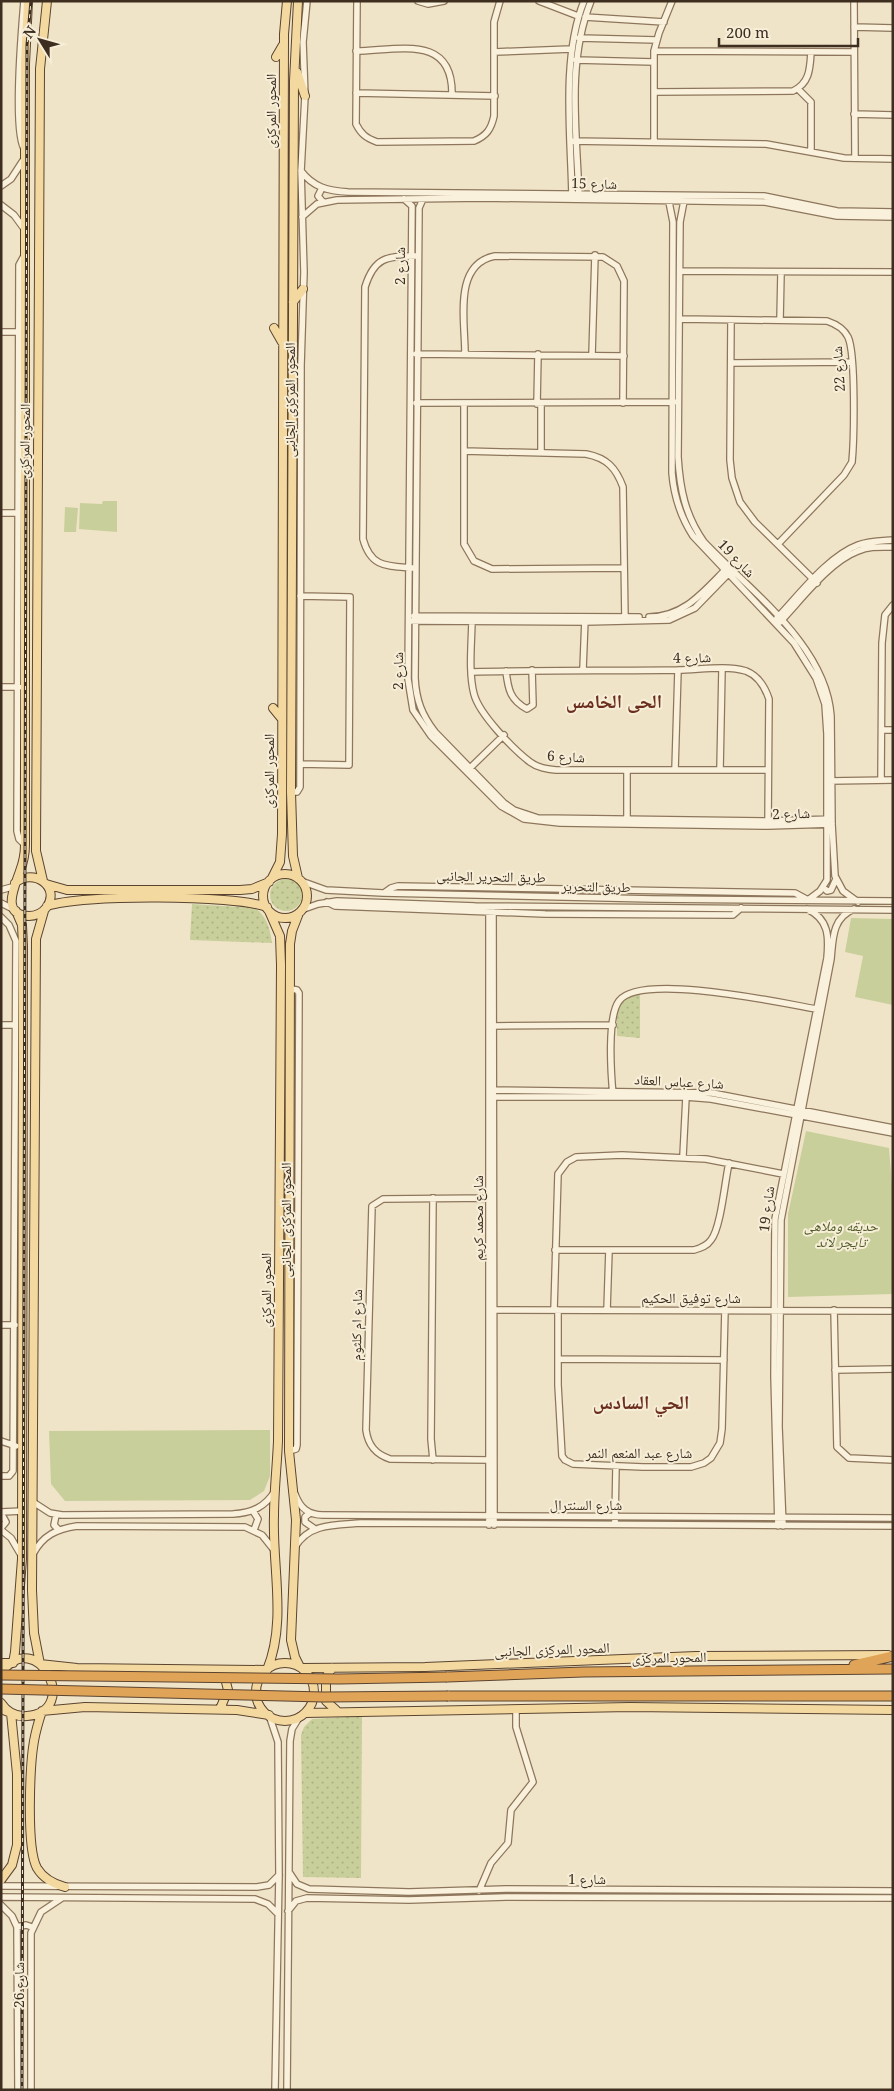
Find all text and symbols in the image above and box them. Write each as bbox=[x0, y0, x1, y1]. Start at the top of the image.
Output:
north arrow bbox=[15, 15, 65, 65]
scale bar bbox=[719, 15, 858, 47]
text: N bbox=[18, 22, 40, 42]
text: 200 m bbox=[726, 22, 769, 42]
street label: المحور المركزى bbox=[261, 74, 280, 148]
street label: شارع 15 bbox=[571, 173, 617, 194]
street label: شارع 2 bbox=[390, 247, 410, 285]
street label: المحور المركزى الجانبى bbox=[280, 342, 299, 458]
street label: شارع 22 bbox=[827, 345, 850, 393]
street label: المحور المركزى bbox=[14, 403, 34, 479]
street label: شارع 19 bbox=[713, 535, 760, 582]
street label: شارع 4 bbox=[673, 647, 711, 668]
street label: شارع 2 bbox=[388, 652, 408, 690]
district label: الحى الخامس bbox=[566, 688, 662, 714]
street label: المحور المركزى bbox=[259, 734, 278, 808]
street label: شارع 6 bbox=[546, 746, 586, 767]
street label: شارع 2 bbox=[772, 803, 810, 824]
street label: طريق التحرير الجانبى bbox=[436, 866, 546, 887]
street label: طريق التحرير bbox=[560, 876, 631, 897]
street label: شارع عباس العقاد bbox=[634, 1069, 724, 1094]
street label: المحور المركزى الجانبى bbox=[276, 1162, 295, 1278]
street label: شارع محمد كريم bbox=[468, 1175, 488, 1261]
street label: شارع 19 bbox=[754, 1185, 779, 1233]
park label: حديقه وملاهى تايجر لاند bbox=[804, 1216, 879, 1251]
street label: المحور المركزى bbox=[256, 1253, 275, 1327]
street label: شارع توفيق الحكيم bbox=[641, 1288, 741, 1308]
street label: شارع ام كلثوم bbox=[346, 1289, 367, 1361]
district label: الحي السادس bbox=[593, 1389, 689, 1418]
street label: شارع عبد المنعم النمر bbox=[585, 1443, 692, 1463]
street label: شارع السنترال bbox=[550, 1495, 622, 1515]
street label: المحور المركزى الجانبى bbox=[494, 1637, 610, 1661]
street label: المحور المركزى bbox=[631, 1647, 707, 1667]
street label: شارع 1 bbox=[568, 1869, 606, 1889]
street label: شارع 26 bbox=[9, 1962, 29, 2008]

